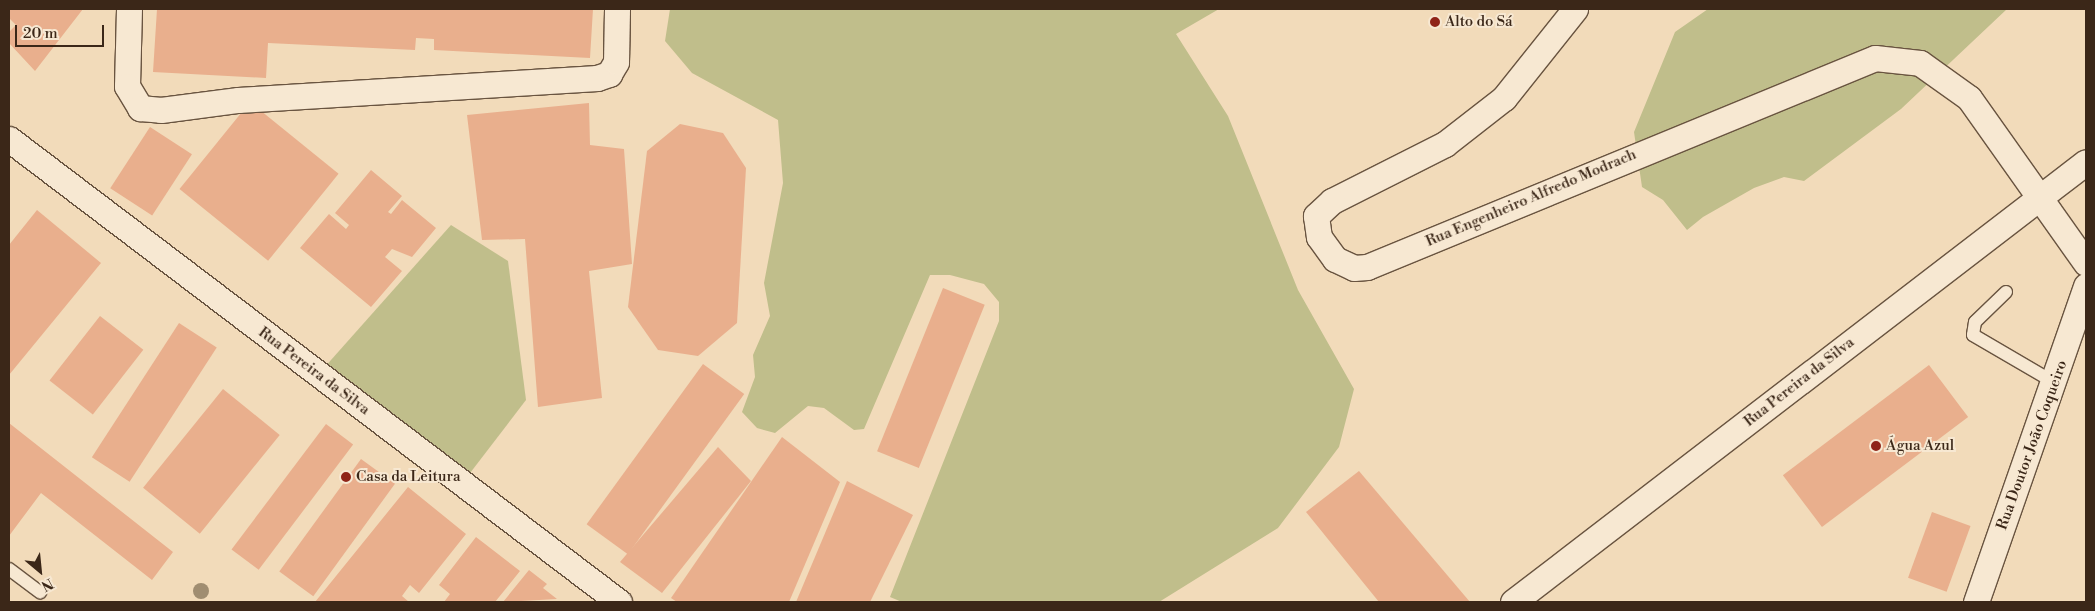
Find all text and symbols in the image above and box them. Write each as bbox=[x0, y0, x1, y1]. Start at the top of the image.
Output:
place label: Alto do Sá bbox=[1445, 13, 1513, 31]
scale bar bbox=[18, 15, 106, 47]
marker: Alto do Sá bbox=[1429, 16, 1441, 28]
text: 20 m bbox=[23, 24, 58, 43]
street label: Rua Engenheiro Alfredo Modrach bbox=[1423, 145, 1639, 251]
street label: Rua Pereira da Silva bbox=[255, 323, 373, 419]
street label: Rua Pereira da Silva bbox=[1740, 333, 1858, 431]
street label: Rua Doutor João Coqueiro bbox=[1993, 358, 2071, 532]
place label: Água Azul bbox=[1886, 437, 1954, 455]
marker: Água Azul bbox=[1870, 440, 1882, 452]
place label: Casa da Leitura bbox=[356, 468, 460, 486]
marker: Casa da Leitura bbox=[340, 471, 352, 483]
north arrow bbox=[15, 546, 65, 596]
text: N bbox=[38, 574, 56, 595]

